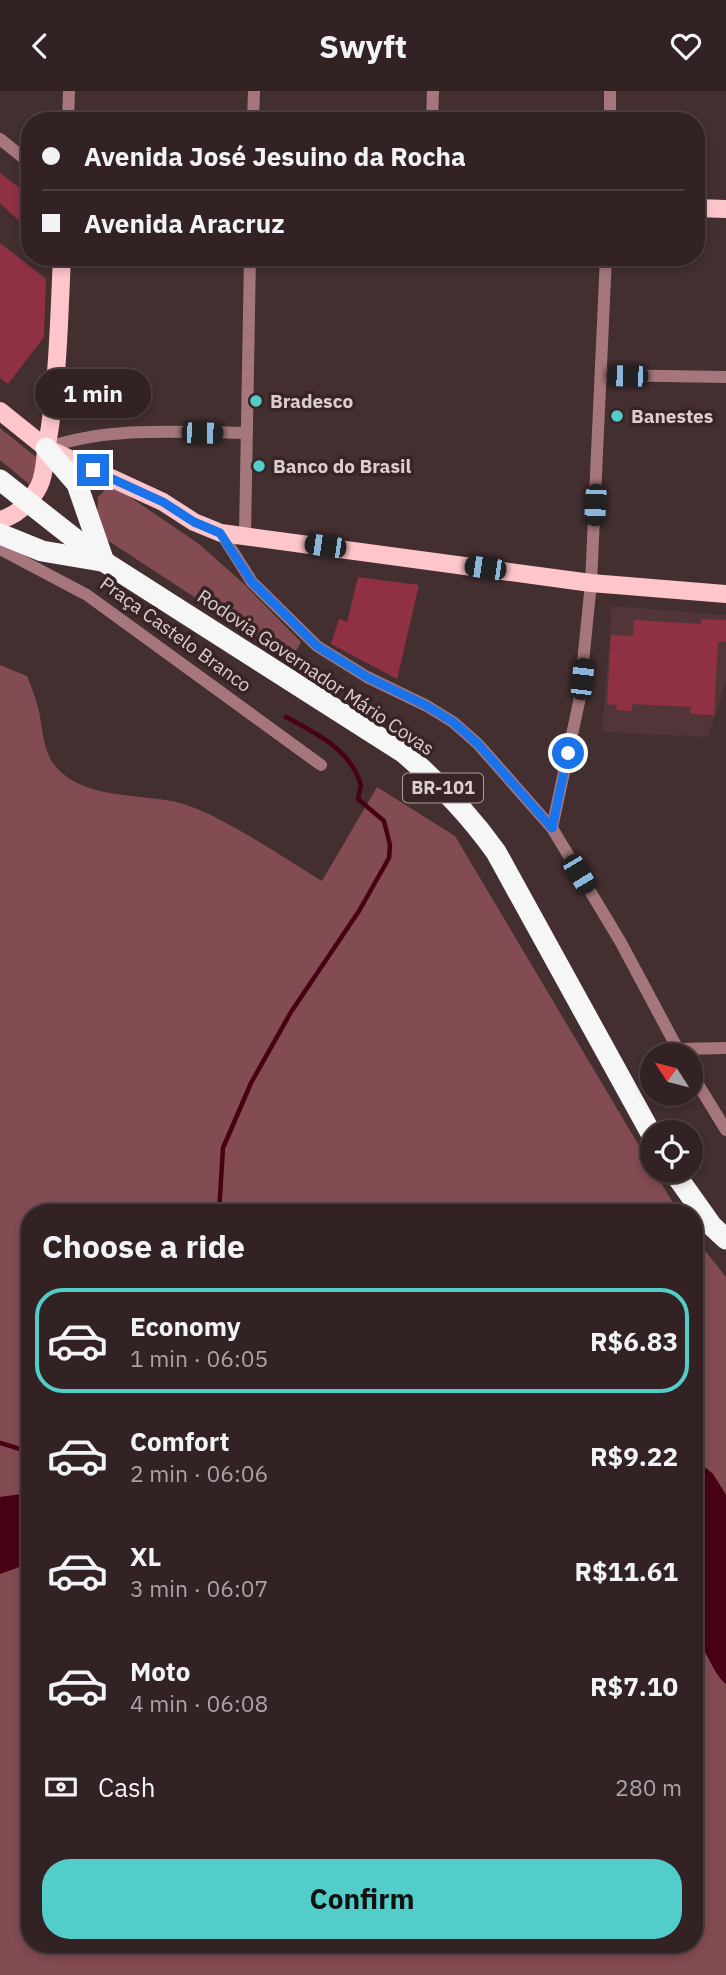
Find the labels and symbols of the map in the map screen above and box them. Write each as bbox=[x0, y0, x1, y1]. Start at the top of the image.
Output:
car bbox=[606, 365, 649, 387]
callout: 1 min bbox=[35, 369, 151, 417]
place label: Bradesco bbox=[270, 389, 353, 413]
marker: Bradesco bbox=[248, 393, 264, 409]
place label: Banestes bbox=[631, 404, 713, 428]
marker: Banestes bbox=[609, 408, 625, 424]
car bbox=[181, 422, 224, 444]
route end bbox=[77, 454, 109, 486]
place label: Banco do Brasil bbox=[273, 454, 411, 478]
marker: Banco do Brasil bbox=[251, 458, 267, 474]
car bbox=[584, 483, 607, 527]
car bbox=[303, 533, 348, 559]
car bbox=[463, 555, 508, 581]
street label: Praça Castelo Branco bbox=[96, 571, 256, 697]
street label: Rodovia Governador Mário Covas bbox=[193, 584, 439, 760]
car bbox=[570, 657, 595, 701]
route start bbox=[552, 737, 584, 769]
road number: BR-101 bbox=[403, 773, 483, 803]
car bbox=[560, 851, 599, 897]
north arrow bbox=[640, 1043, 704, 1106]

